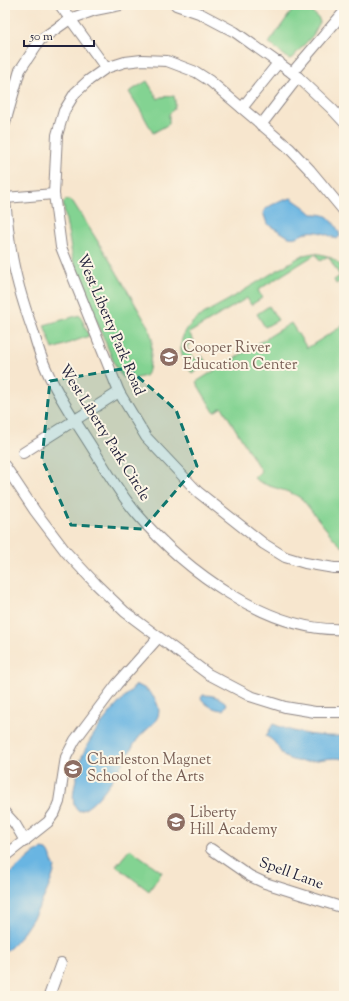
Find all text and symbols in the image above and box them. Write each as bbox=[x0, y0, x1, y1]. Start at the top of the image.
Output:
scale bar bbox=[24, 22, 94, 48]
text: 50 m bbox=[29, 28, 53, 46]
street label: West Liberty Park Road bbox=[71, 251, 150, 399]
place label: Cooper River Education Center bbox=[183, 338, 298, 376]
school or university icon: Cooper River Education Center bbox=[158, 346, 180, 368]
street label: West Liberty Park Circle bbox=[53, 361, 155, 505]
place label: Charleston Magnet School of the Arts bbox=[87, 750, 211, 788]
school or university icon: Charleston Magnet School of the Arts bbox=[62, 758, 84, 780]
place label: Liberty Hill Academy bbox=[190, 803, 278, 841]
school or university icon: Liberty Hill Academy bbox=[165, 811, 187, 833]
street label: Spell Lane bbox=[256, 853, 326, 895]

